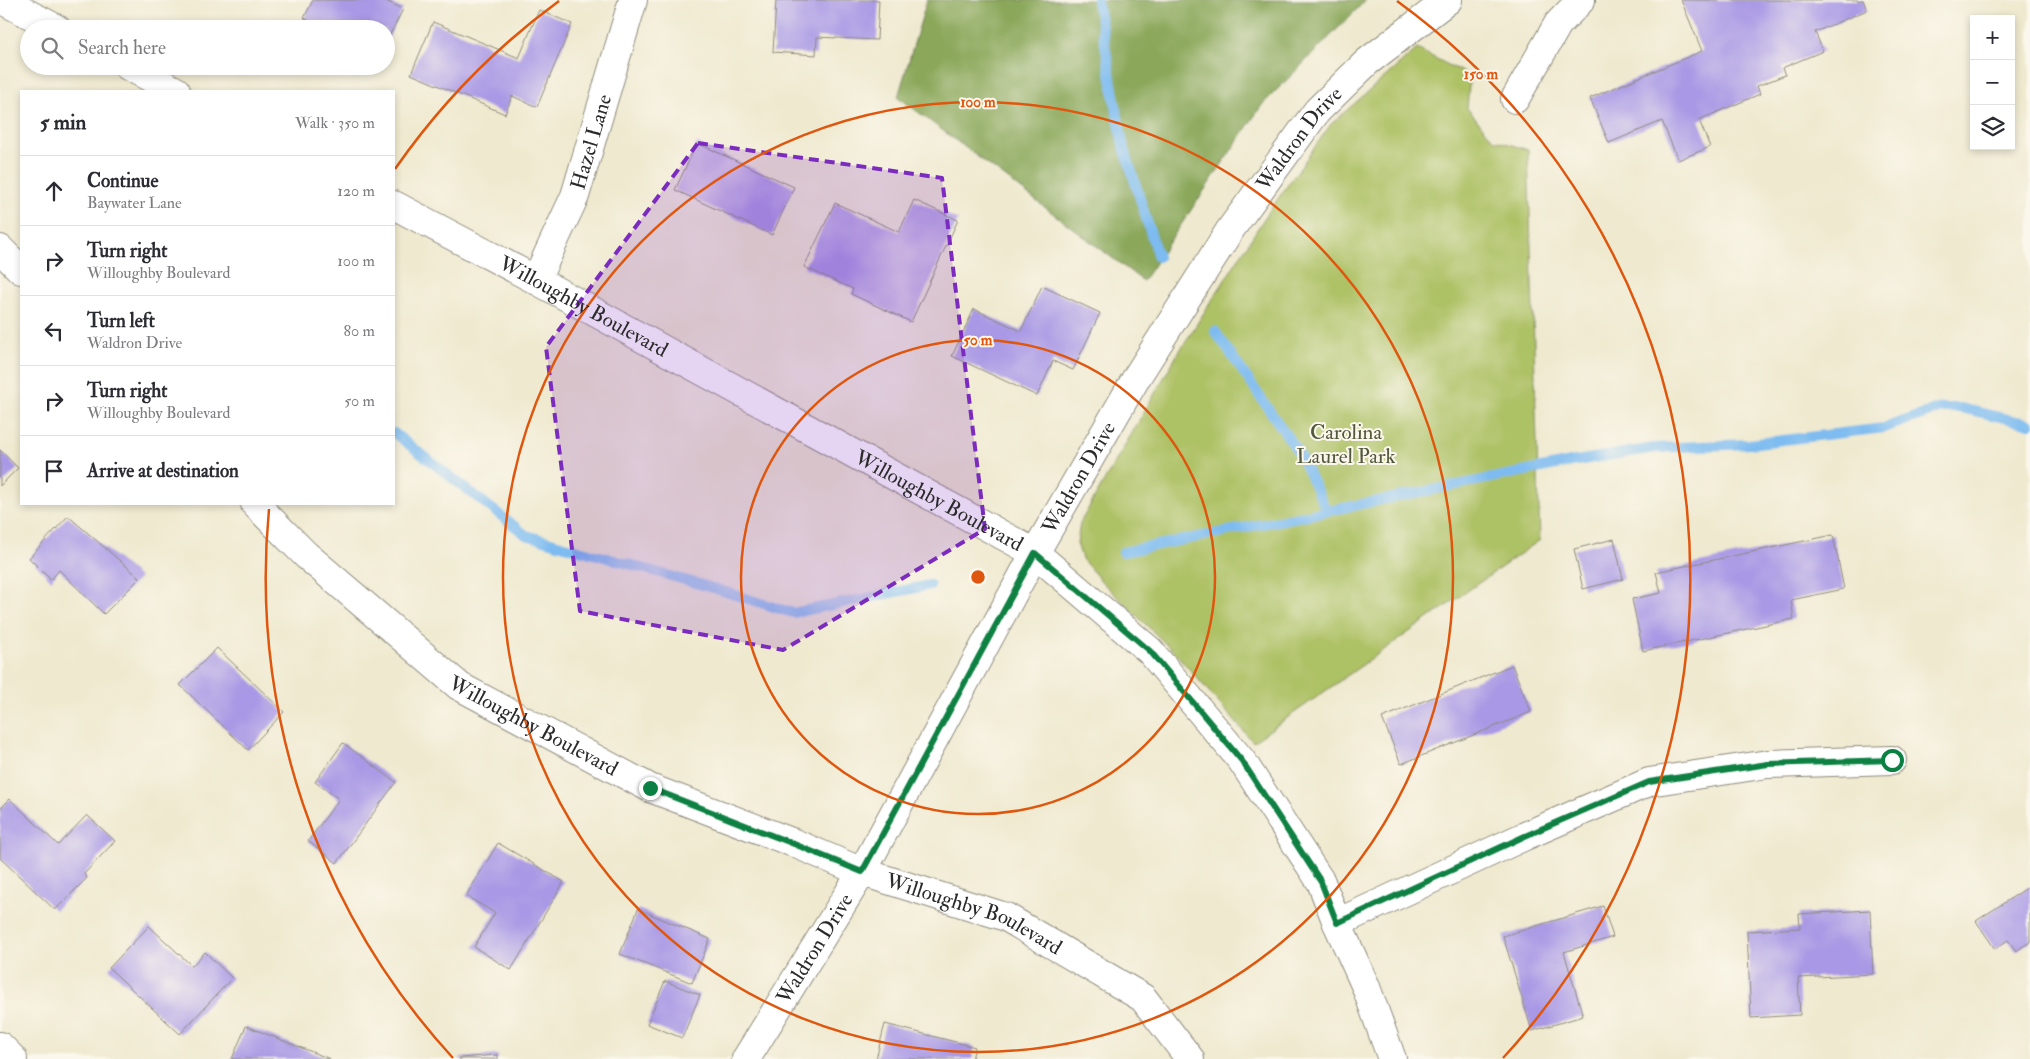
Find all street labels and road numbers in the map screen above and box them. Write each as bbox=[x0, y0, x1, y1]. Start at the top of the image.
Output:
street label: Waldron Drive bbox=[1250, 81, 1348, 197]
street label: Hazel Lane bbox=[565, 91, 618, 193]
street label: Willoughby Boulevard bbox=[493, 249, 673, 364]
street label: Waldron Drive bbox=[1036, 417, 1122, 540]
street label: Willoughby Boulevard bbox=[849, 443, 1028, 558]
street label: Willoughby Boulevard bbox=[443, 670, 623, 783]
street label: Willoughby Boulevard bbox=[881, 867, 1068, 962]
street label: Waldron Drive bbox=[770, 888, 859, 1010]

